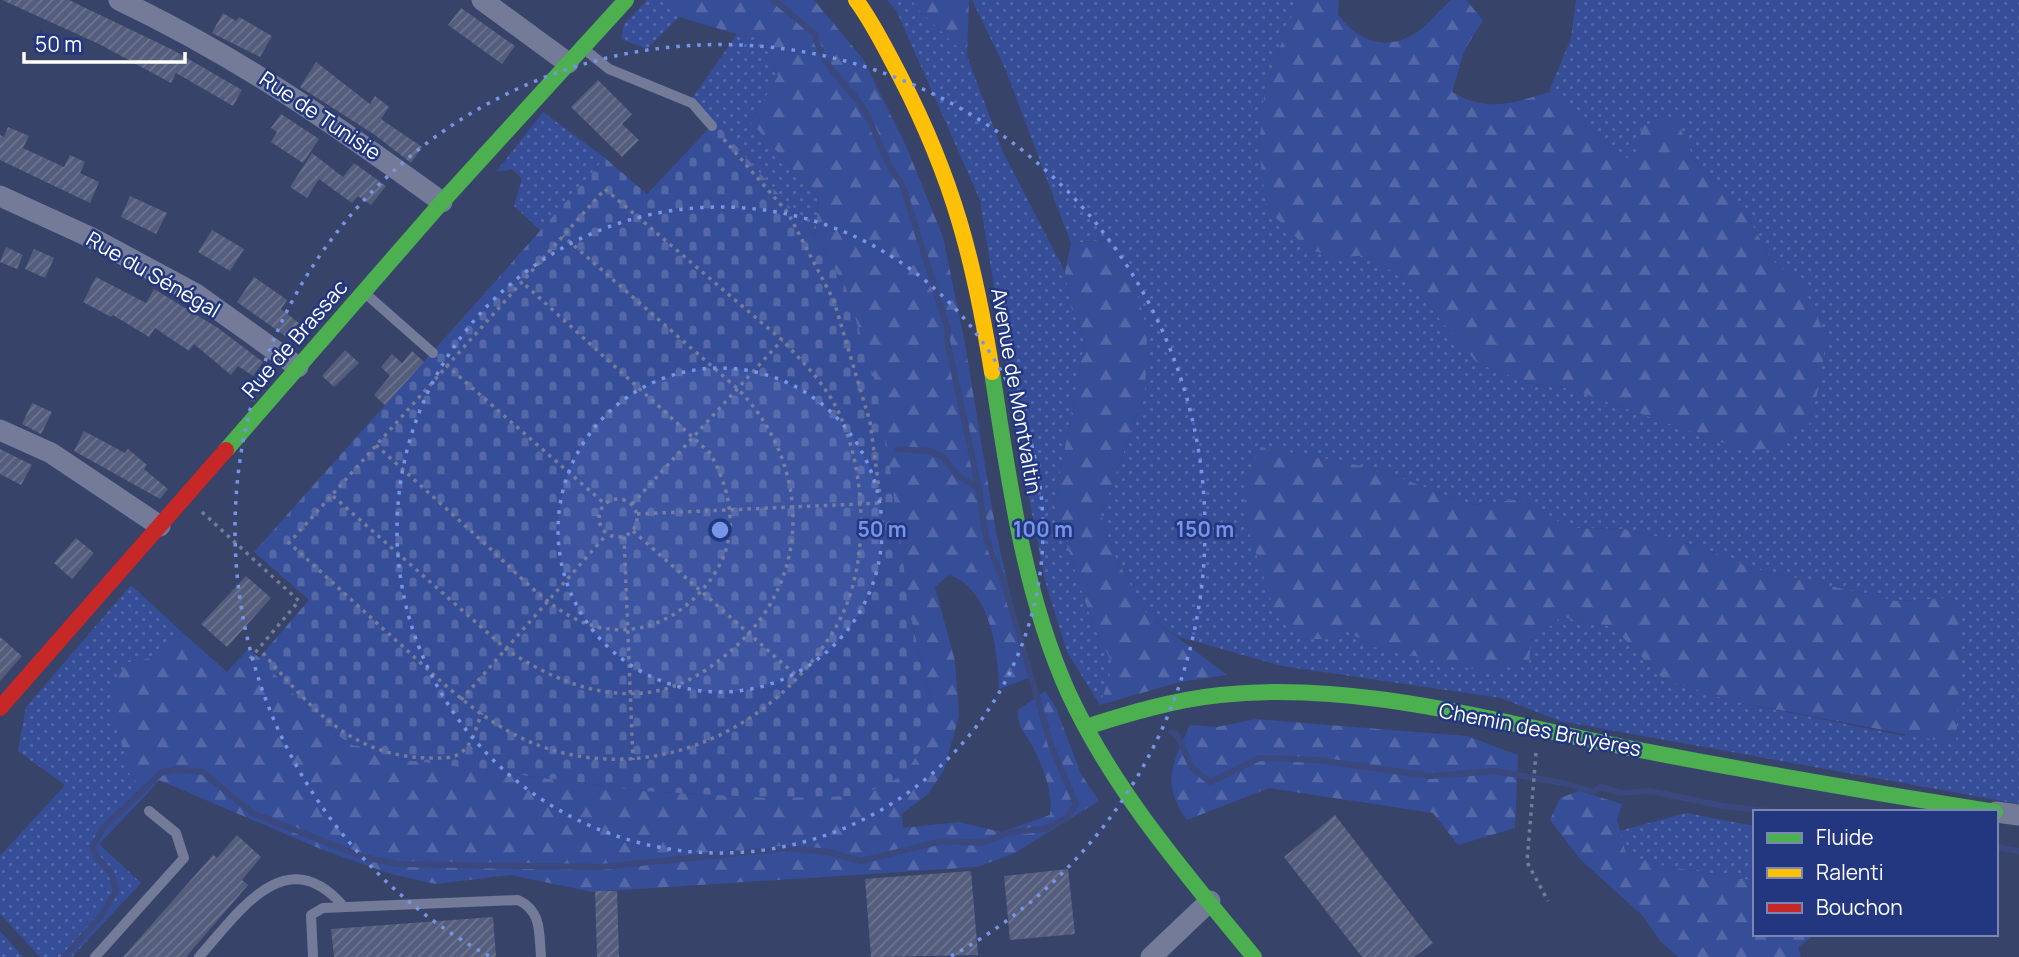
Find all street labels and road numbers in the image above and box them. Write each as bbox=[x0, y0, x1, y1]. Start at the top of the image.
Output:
street label: Rue de Tunisie bbox=[254, 64, 387, 166]
street label: Rue du Sénégal bbox=[82, 225, 225, 324]
street label: Rue de Brassac bbox=[235, 273, 353, 403]
street label: Avenue de Montvaltin bbox=[985, 286, 1049, 496]
street label: Chemin des Bruyères bbox=[1437, 696, 1644, 762]

